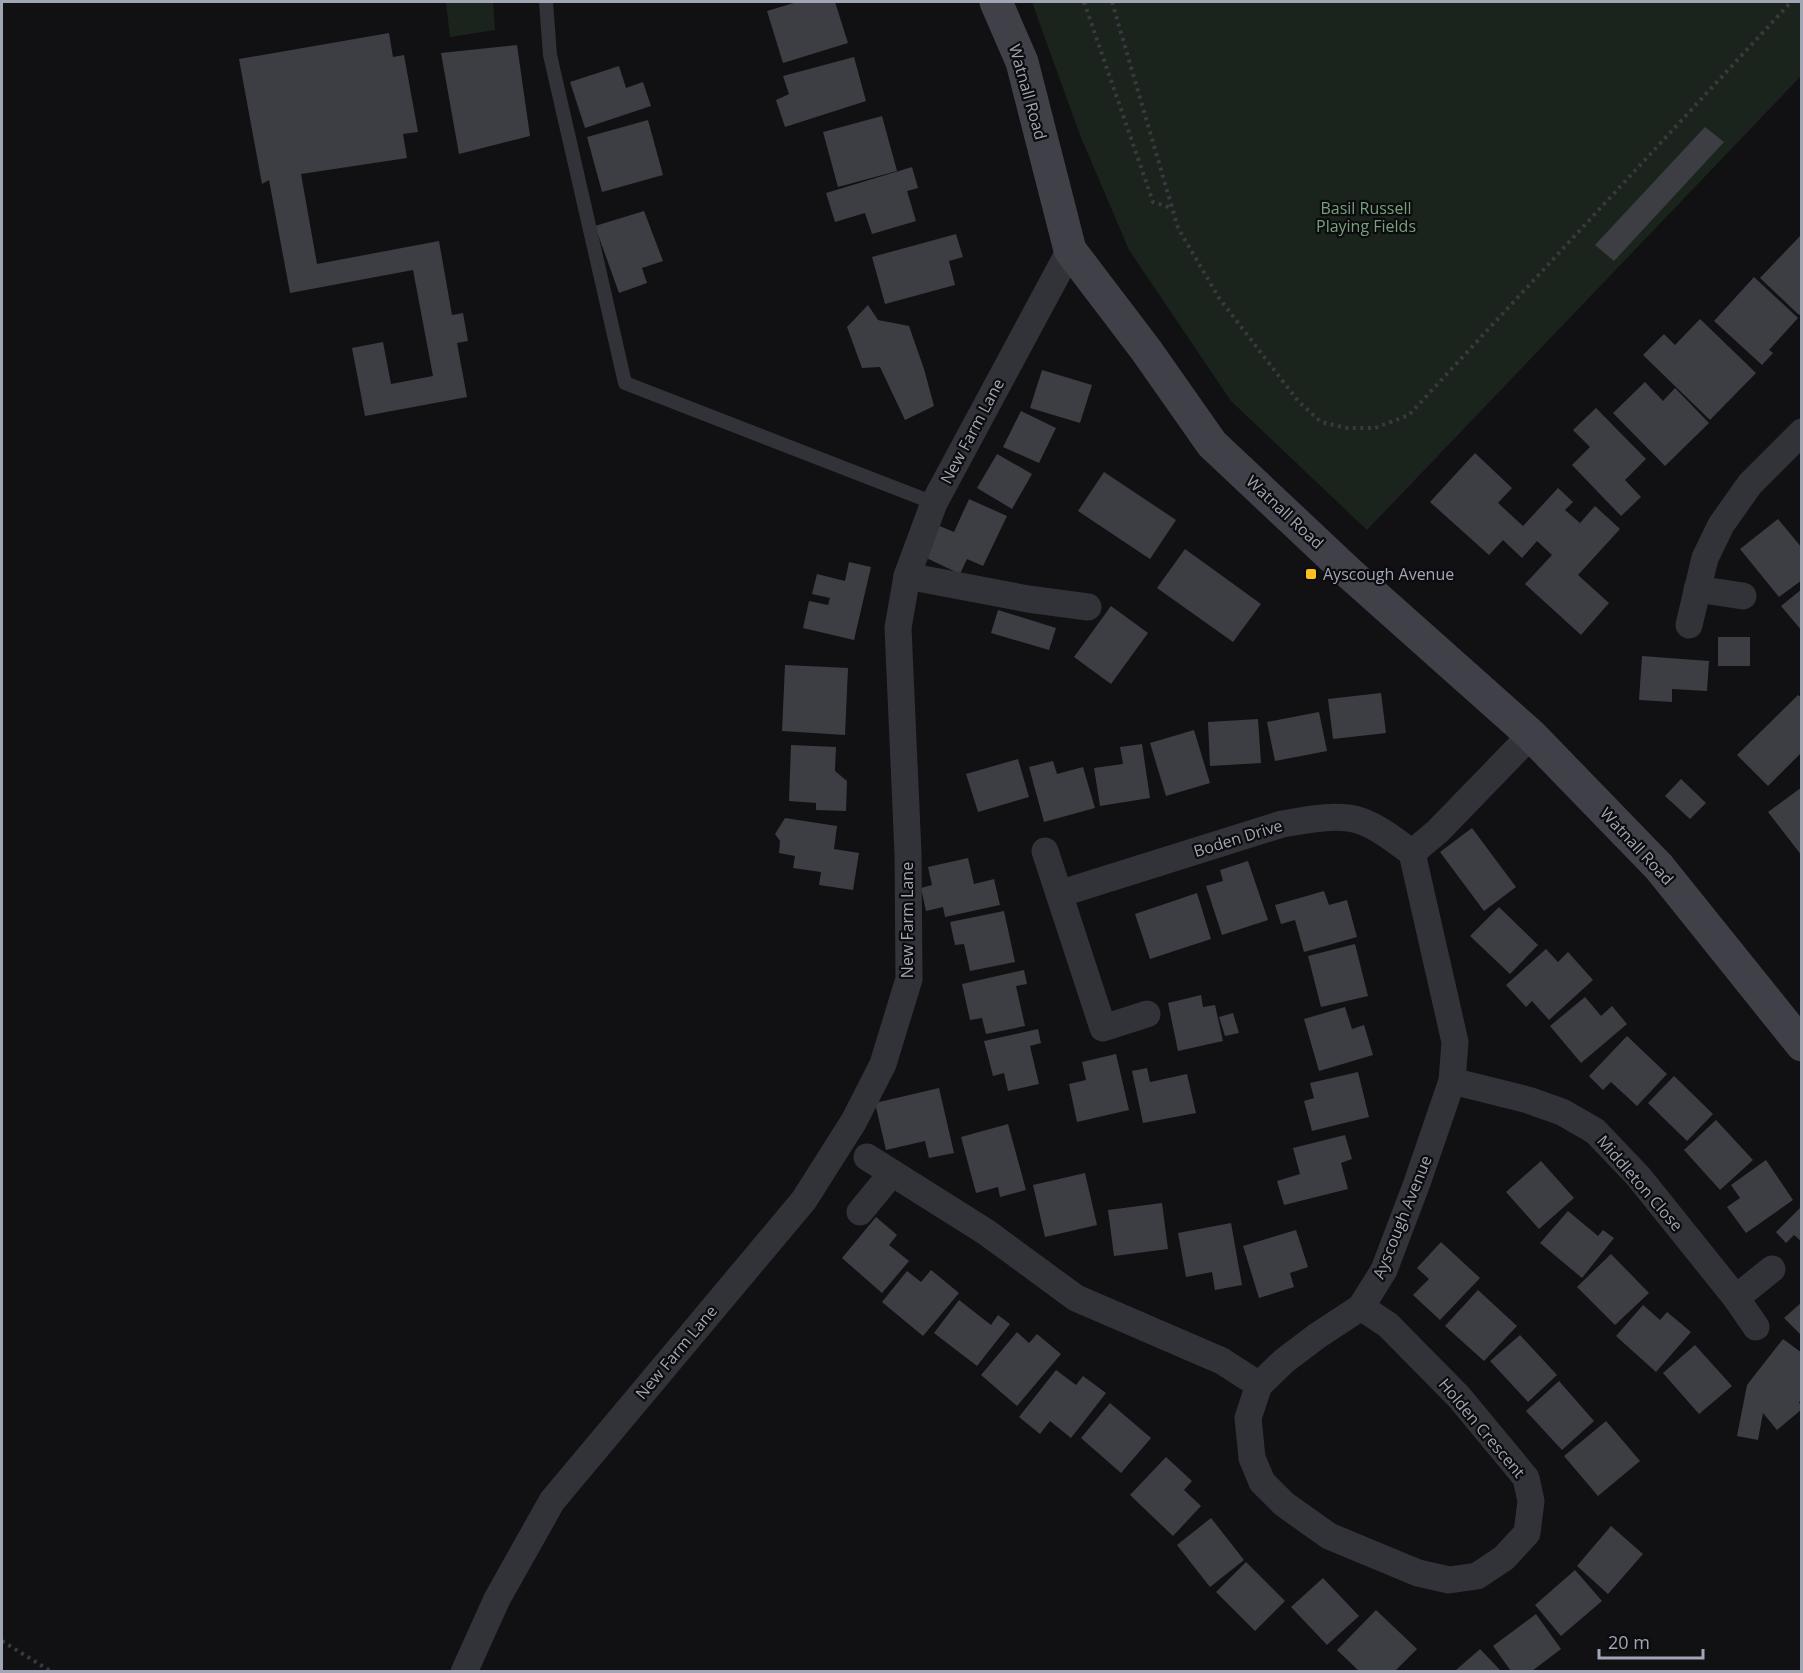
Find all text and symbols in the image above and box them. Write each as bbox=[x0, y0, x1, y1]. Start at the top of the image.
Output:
street label: Watnall Road bbox=[1004, 42, 1052, 142]
park label: Basil Russell Playing Fields bbox=[1316, 197, 1416, 237]
street label: New Farm Lane bbox=[935, 374, 1009, 487]
street label: Watnall Road bbox=[1241, 470, 1329, 554]
place label: Ayscough Avenue bbox=[1323, 563, 1454, 585]
marker: Ayscough Avenue bbox=[1304, 567, 1318, 581]
street label: Watnall Road bbox=[1595, 802, 1679, 890]
street label: Boden Drive bbox=[1191, 814, 1285, 862]
street label: New Farm Lane bbox=[896, 862, 918, 978]
street label: Middleton Close bbox=[1592, 1130, 1688, 1236]
street label: Ayscough Avenue bbox=[1367, 1152, 1437, 1282]
street label: New Farm Lane bbox=[630, 1300, 722, 1404]
street label: Holden Crescent bbox=[1434, 1374, 1530, 1483]
scale bar bbox=[1599, 1622, 1702, 1660]
text: 20 m bbox=[1608, 1630, 1650, 1654]

